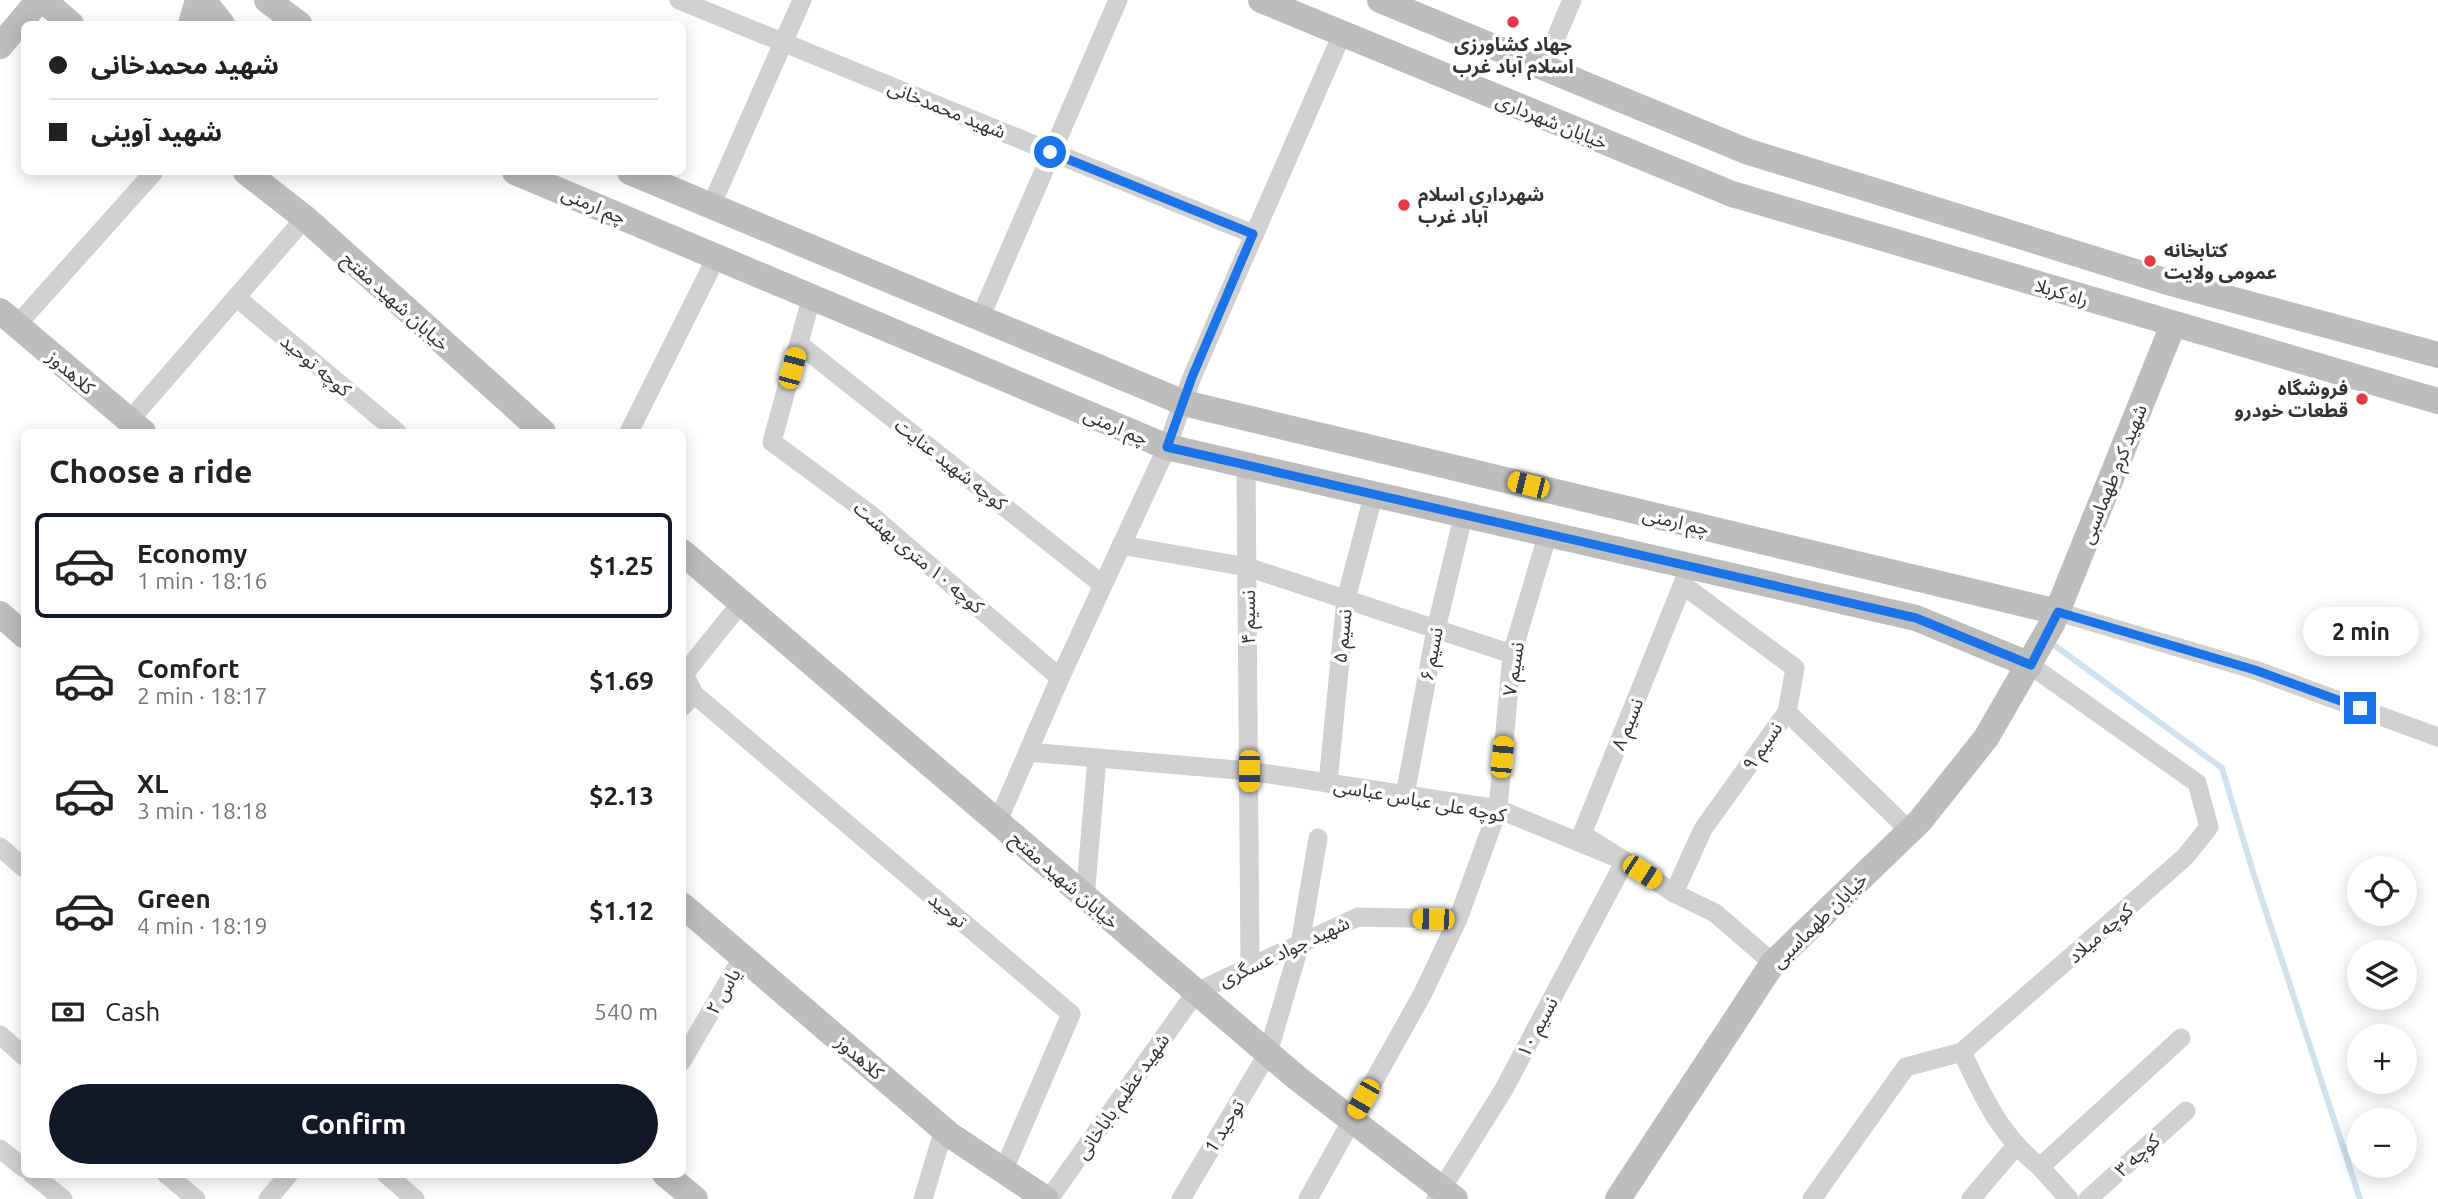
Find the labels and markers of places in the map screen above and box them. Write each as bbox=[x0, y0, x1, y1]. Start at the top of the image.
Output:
marker: جهاد کشاورزی اسلام آباد غرب bbox=[1505, 14, 1521, 30]
place label: جهاد کشاورزی اسلام آباد غرب bbox=[1452, 33, 1574, 81]
place label: شهرداری اسلام آباد غرب bbox=[1418, 183, 1544, 228]
marker: شهرداری اسلام آباد غرب bbox=[1396, 197, 1412, 213]
place label: کتابخانه عمومی ولایت bbox=[2164, 239, 2277, 283]
marker: کتابخانه عمومی ولایت bbox=[2142, 253, 2158, 269]
place label: فروشگاه قطعات خودرو bbox=[2234, 377, 2348, 422]
marker: فروشگاه قطعات خودرو bbox=[2354, 391, 2370, 407]

